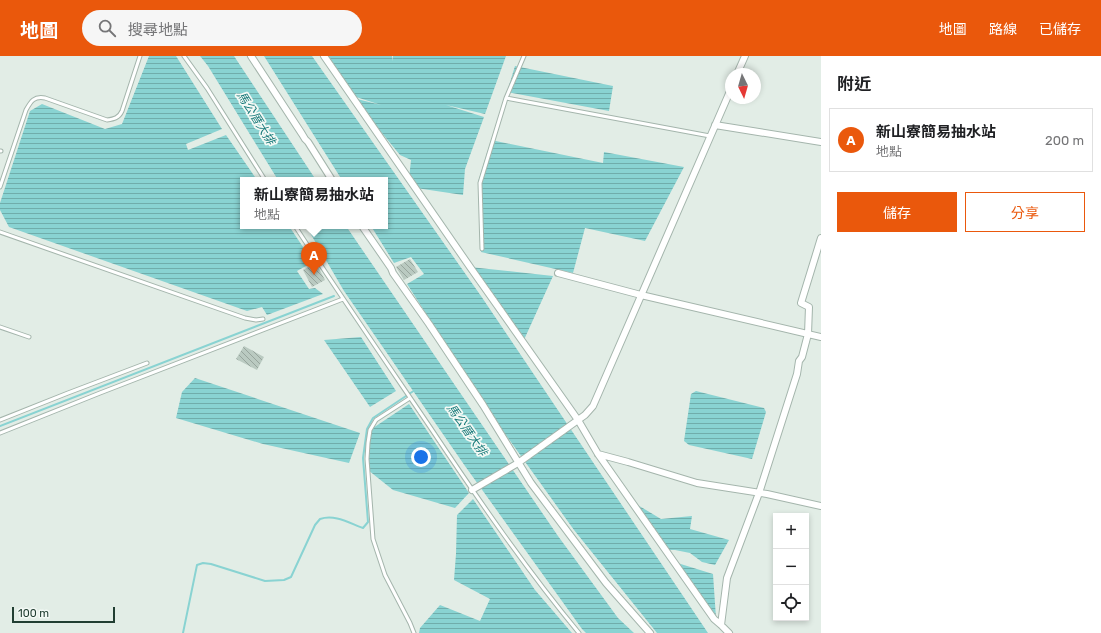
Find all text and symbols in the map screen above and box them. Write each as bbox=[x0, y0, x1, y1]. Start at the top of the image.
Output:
search box bbox=[82, 10, 362, 46]
icon: search bbox=[96, 17, 118, 39]
text: 地圖 bbox=[20, 19, 58, 42]
text: 搜尋地點 bbox=[128, 21, 188, 39]
text: 地圖 bbox=[939, 21, 967, 38]
text: 路線 bbox=[989, 21, 1017, 38]
text: 已儲存 bbox=[1039, 21, 1081, 38]
north arrow bbox=[725, 68, 761, 104]
text: 附近 bbox=[837, 74, 871, 94]
water label: 馬公厝大排 bbox=[234, 89, 279, 149]
text: 新山寮簡易抽水站 bbox=[876, 123, 996, 141]
text: A bbox=[846, 133, 856, 148]
text: 200 m bbox=[1045, 133, 1084, 148]
text: 地點 bbox=[876, 144, 902, 159]
popup bbox=[240, 177, 388, 229]
text: 新山寮簡易抽水站 bbox=[254, 186, 374, 204]
button: 儲存 bbox=[837, 192, 957, 232]
button: 分享 bbox=[965, 192, 1085, 232]
text: 地點 bbox=[254, 207, 280, 222]
pin: A bbox=[301, 242, 327, 275]
water label: 馬公厝大排 bbox=[444, 401, 491, 460]
your location bbox=[411, 447, 431, 467]
map controls bbox=[773, 513, 809, 621]
button: + bbox=[773, 513, 809, 549]
button: − bbox=[773, 549, 809, 585]
button: locate bbox=[773, 585, 809, 621]
scale bar bbox=[12, 605, 115, 624]
text: 100 m bbox=[18, 607, 49, 620]

